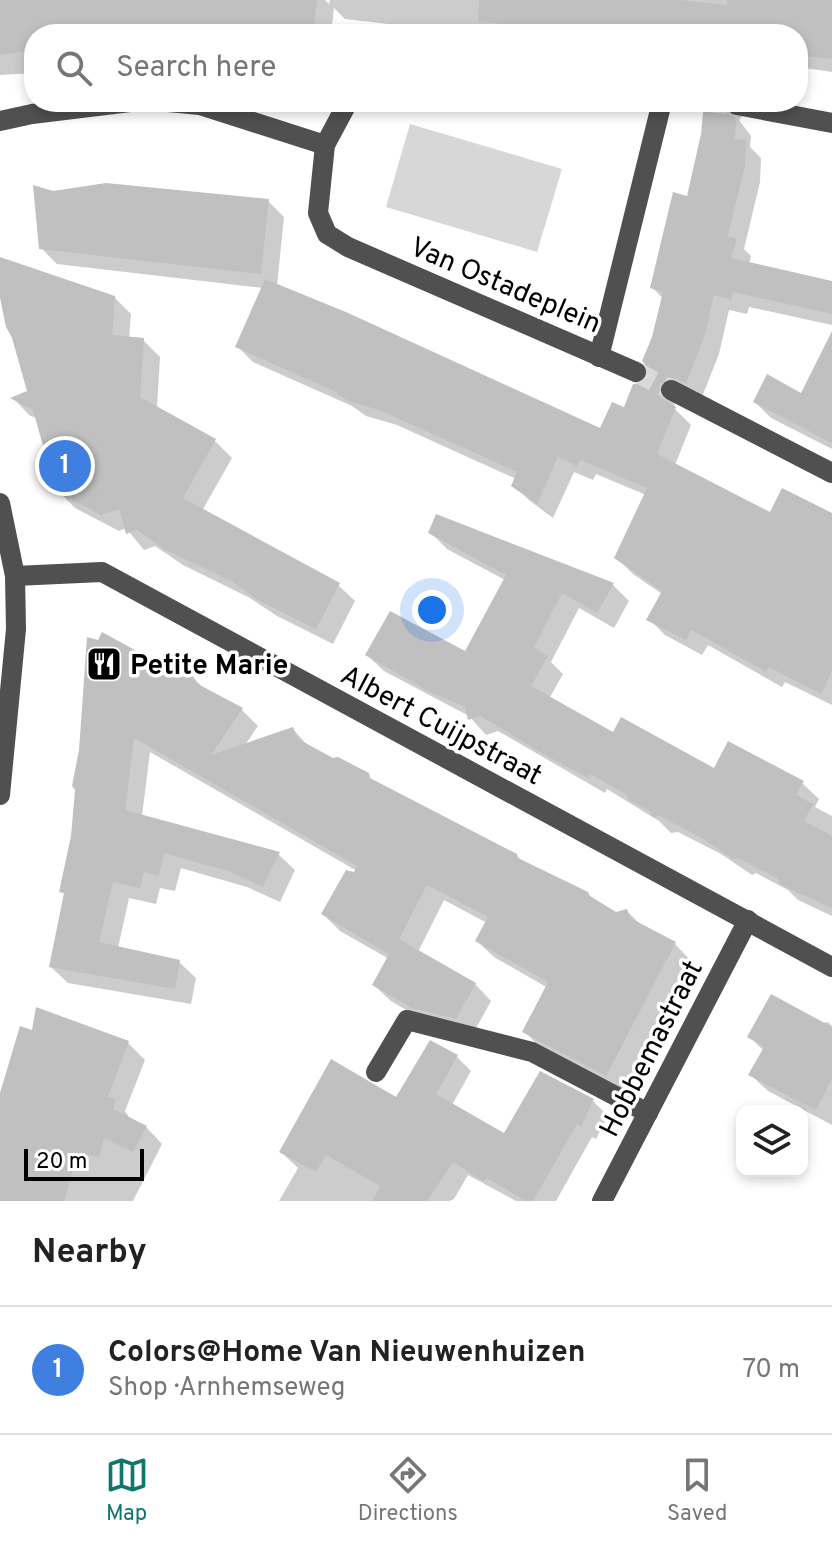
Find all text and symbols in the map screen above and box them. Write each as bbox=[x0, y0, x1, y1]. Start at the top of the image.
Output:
search box bbox=[24, 24, 808, 112]
icon: search bbox=[52, 46, 96, 90]
text: Search here bbox=[116, 50, 276, 87]
street label: Van Ostadeplein bbox=[404, 230, 606, 343]
pin: 1 bbox=[39, 436, 91, 496]
your location bbox=[412, 590, 452, 630]
restaurant icon: Petite Marie bbox=[85, 645, 123, 683]
place label: Petite Marie bbox=[130, 649, 288, 685]
street label: Albert Cuijpstraat bbox=[334, 658, 548, 795]
street label: Hobbemastraat bbox=[593, 955, 713, 1144]
map controls bbox=[736, 1105, 808, 1177]
button: layers bbox=[736, 1105, 808, 1177]
scale bar bbox=[24, 1145, 144, 1181]
text: 20 m bbox=[36, 1149, 87, 1176]
text: Nearby bbox=[32, 1232, 147, 1275]
text: Colors@Home Van Nieuwenhuizen bbox=[108, 1335, 586, 1372]
text: 1 bbox=[53, 1354, 63, 1387]
text: 70 m bbox=[742, 1354, 800, 1387]
text: Shop · Arnhemseweg bbox=[108, 1372, 346, 1405]
tab: Map bbox=[105, 1453, 149, 1528]
tab: Directions bbox=[358, 1453, 458, 1528]
tab: Saved bbox=[667, 1453, 727, 1528]

